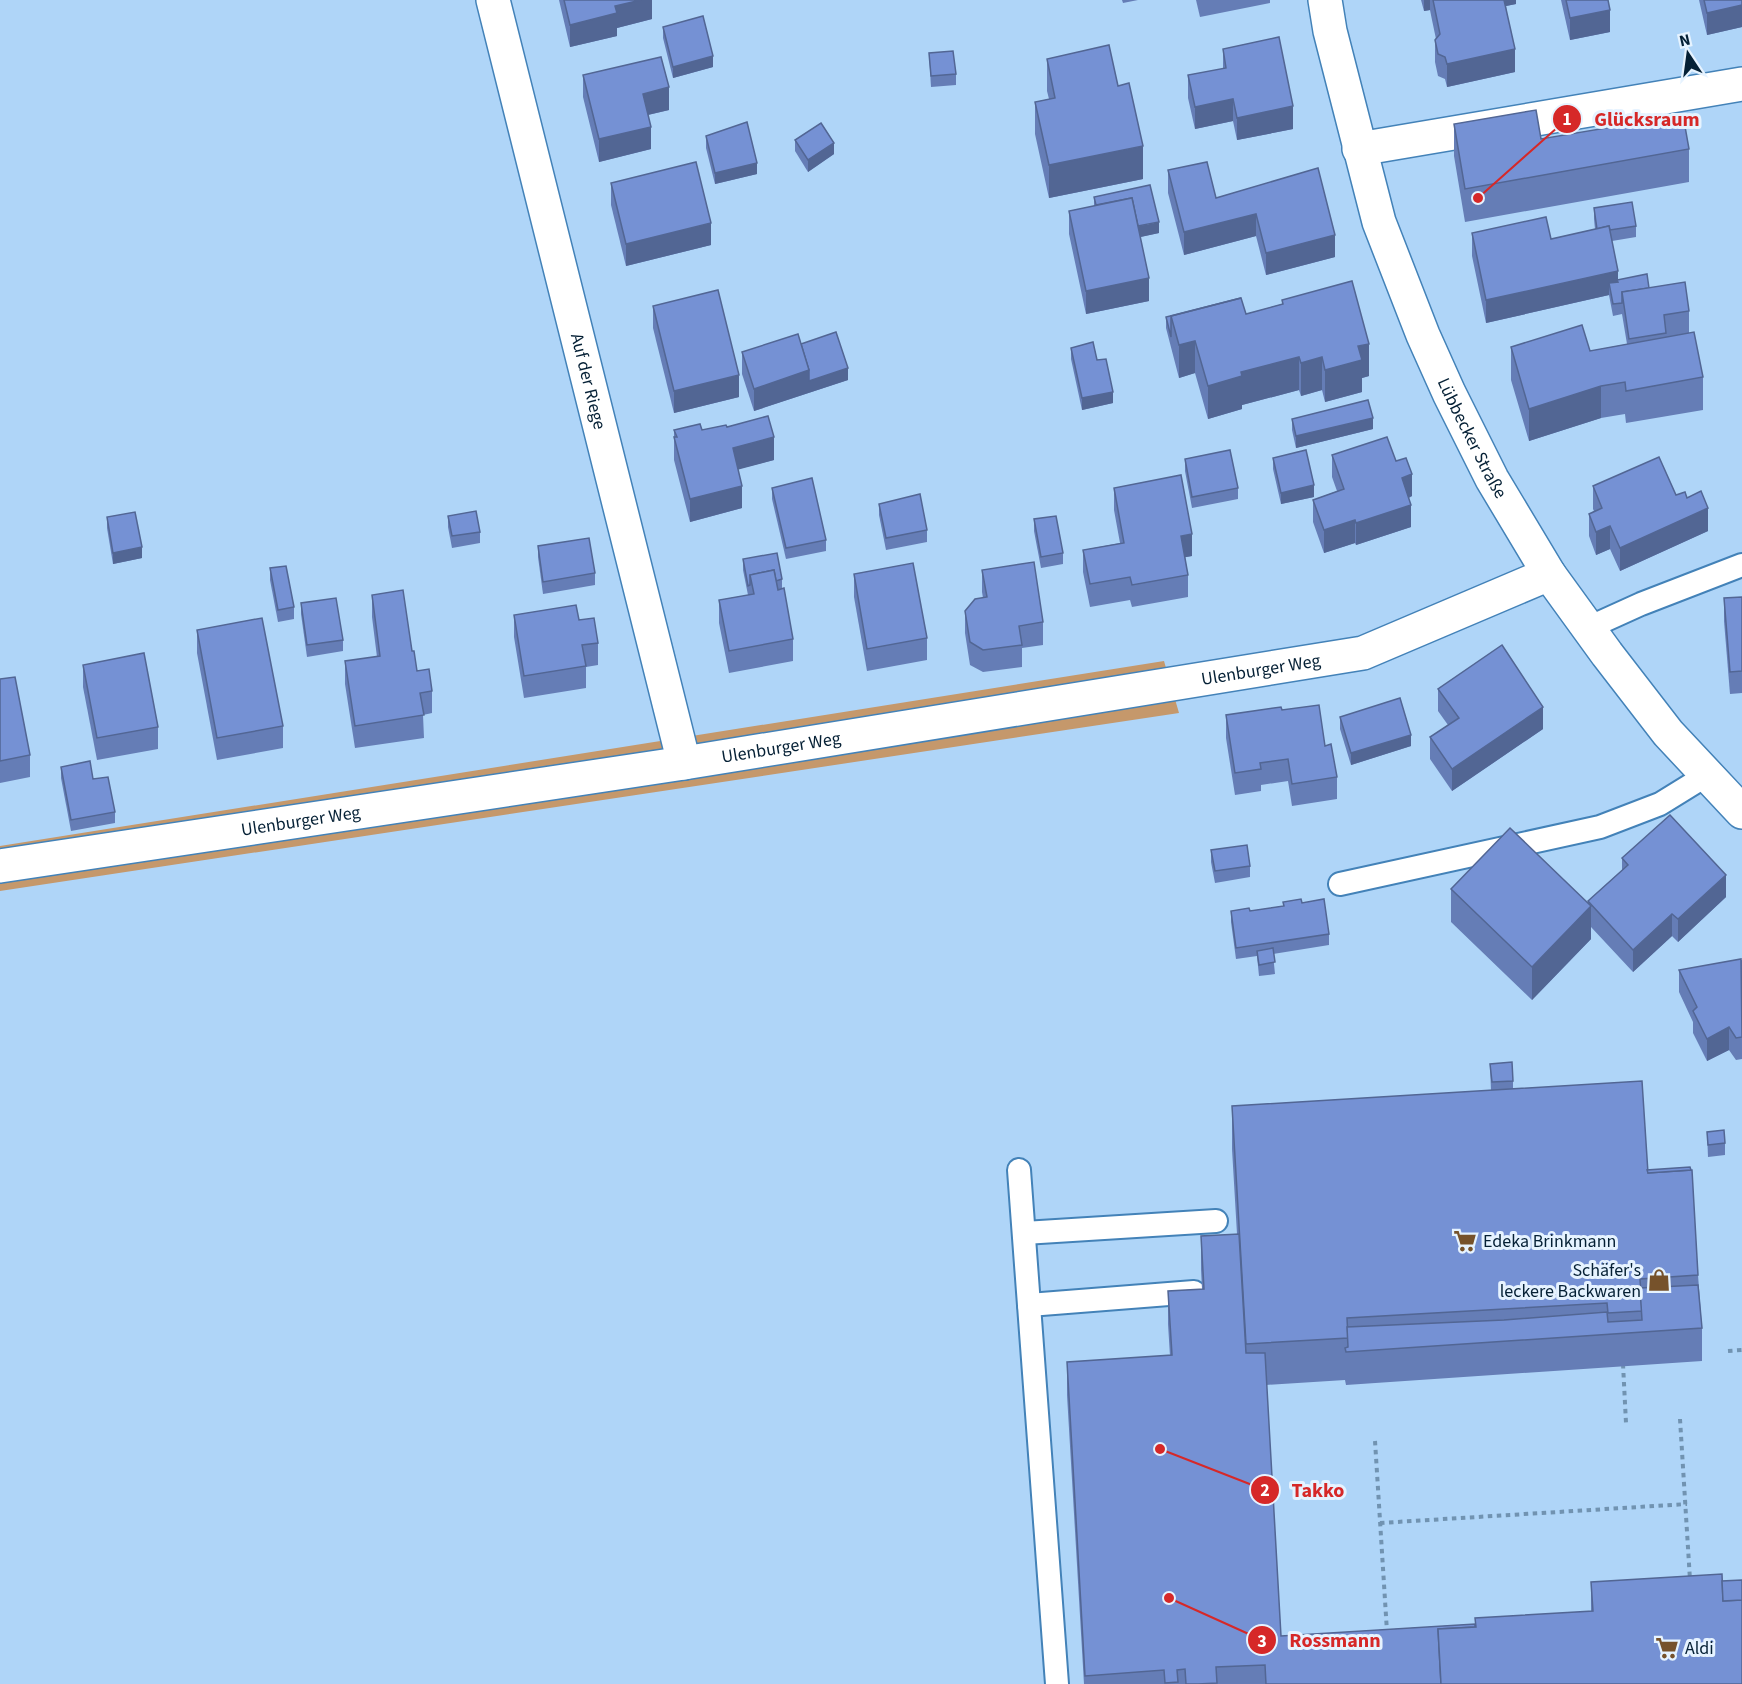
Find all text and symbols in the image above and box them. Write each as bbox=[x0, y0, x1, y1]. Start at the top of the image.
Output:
north arrow bbox=[1658, 24, 1718, 84]
text: N bbox=[1677, 28, 1693, 52]
callout: Glücksraum bbox=[1552, 100, 1712, 138]
text: Glücksraum bbox=[1594, 106, 1700, 134]
text: 1 bbox=[1562, 107, 1572, 132]
street label: Auf der Riege bbox=[564, 331, 612, 432]
street label: Lübbecker Straße bbox=[1431, 374, 1513, 503]
street label: Ulenburger Weg bbox=[1199, 648, 1322, 692]
street label: Ulenburger Weg bbox=[720, 726, 843, 770]
street label: Ulenburger Weg bbox=[239, 800, 362, 843]
supermarket icon: Edeka Brinkmann bbox=[1452, 1228, 1478, 1254]
place label: Edeka Brinkmann bbox=[1483, 1229, 1616, 1254]
place label: Schäfer's leckere Backwaren bbox=[1500, 1258, 1641, 1304]
shop icon: Schäfer's leckere Backwaren bbox=[1646, 1267, 1672, 1293]
callout: Takko bbox=[1250, 1471, 1357, 1509]
text: Takko bbox=[1292, 1477, 1344, 1505]
text: 2 bbox=[1260, 1478, 1270, 1503]
callout: Rossmann bbox=[1247, 1621, 1393, 1659]
text: Rossmann bbox=[1289, 1627, 1381, 1655]
text: 3 bbox=[1257, 1629, 1267, 1654]
supermarket icon: Aldi bbox=[1654, 1635, 1680, 1661]
place label: Aldi bbox=[1685, 1636, 1714, 1661]

